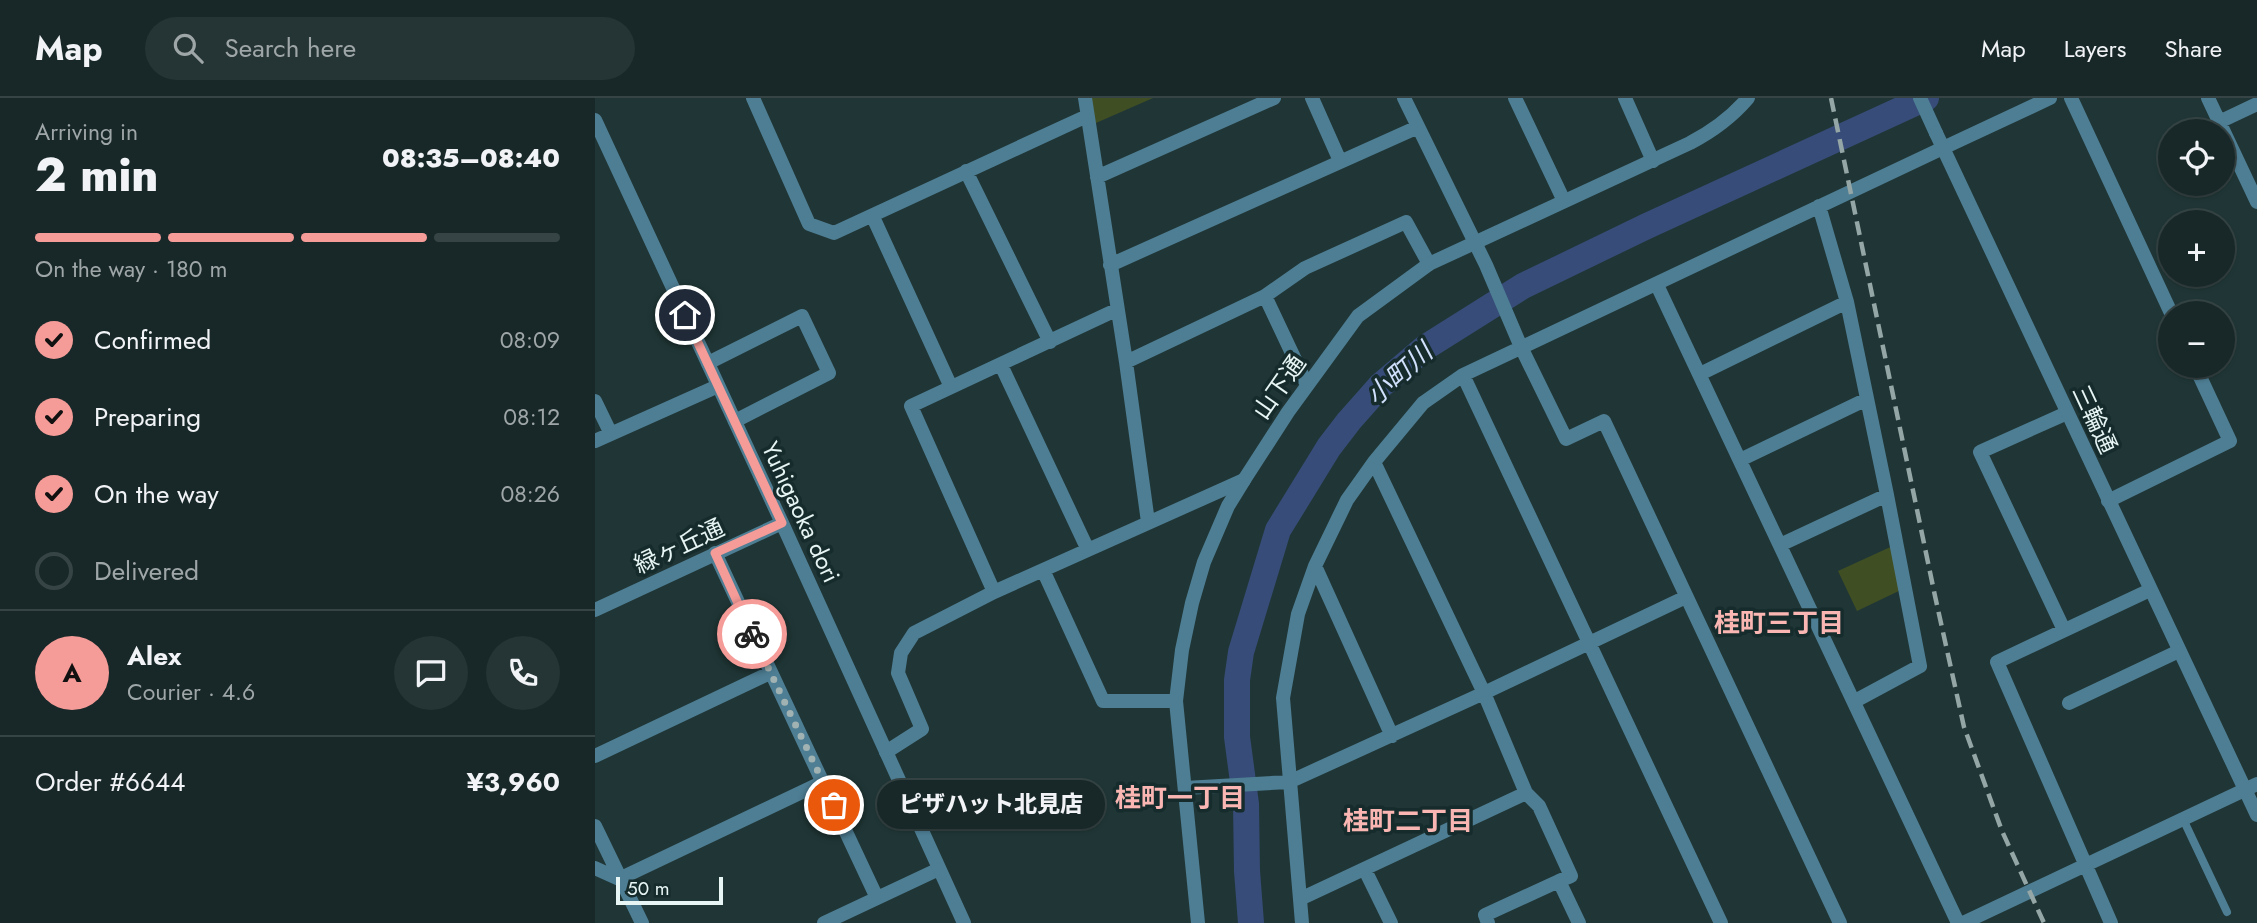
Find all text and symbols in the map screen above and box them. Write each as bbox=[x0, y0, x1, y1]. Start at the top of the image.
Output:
search box bbox=[145, 17, 635, 80]
text: Map bbox=[35, 25, 103, 72]
icon: search bbox=[169, 29, 207, 67]
text: Search here bbox=[225, 29, 356, 67]
text: Map bbox=[1981, 31, 2026, 66]
text: Layers bbox=[2064, 31, 2126, 66]
text: Share bbox=[2164, 31, 2222, 66]
text: Arriving in bbox=[35, 115, 138, 149]
map controls bbox=[2158, 119, 2235, 378]
button: locate bbox=[2158, 119, 2235, 196]
text: 08:35–08:40 bbox=[382, 139, 560, 177]
text: 2 min bbox=[35, 142, 159, 208]
button: + bbox=[2158, 210, 2235, 287]
text: On the way · 180 m bbox=[35, 252, 227, 286]
pin bbox=[655, 285, 715, 345]
icon: home bbox=[666, 296, 704, 334]
button: − bbox=[2158, 301, 2235, 378]
icon: check bbox=[35, 321, 73, 359]
text: Confirmed bbox=[94, 321, 211, 359]
text: 08:09 bbox=[500, 323, 560, 357]
water label: 小町川 bbox=[1357, 332, 1443, 414]
street label: 山下通 bbox=[1244, 347, 1314, 427]
street label: 三輪通 bbox=[2064, 379, 2126, 459]
icon: check bbox=[35, 398, 73, 436]
text: Preparing bbox=[94, 398, 201, 436]
text: 08:12 bbox=[503, 400, 560, 434]
street label: Yuhigaoka dori bbox=[753, 436, 849, 588]
icon: check bbox=[35, 475, 73, 513]
text: On the way bbox=[94, 475, 219, 513]
text: 08:26 bbox=[500, 477, 560, 511]
street label: 緑ヶ丘通 bbox=[628, 510, 730, 582]
text: Delivered bbox=[94, 552, 199, 590]
courier bbox=[717, 599, 787, 669]
district label: 桂町三丁目 bbox=[1714, 604, 1844, 642]
icon: bike bbox=[733, 615, 771, 653]
button: chat bbox=[394, 636, 468, 710]
button: phone bbox=[486, 636, 560, 710]
text: Alex bbox=[127, 637, 181, 675]
text: A bbox=[62, 654, 82, 692]
text: Courier · 4.6 bbox=[127, 675, 255, 709]
text: Order #6644 bbox=[35, 763, 185, 801]
text: ¥3,960 bbox=[466, 763, 560, 801]
pin bbox=[804, 775, 864, 835]
district label: 桂町一丁目 bbox=[1115, 779, 1245, 817]
callout: ピザハット北見店 bbox=[876, 780, 1103, 830]
icon: bag bbox=[815, 786, 853, 824]
text: ピザハット北見店 bbox=[899, 787, 1083, 821]
district label: 桂町二丁目 bbox=[1343, 802, 1473, 840]
scale bar bbox=[616, 874, 723, 906]
text: 50 m bbox=[627, 875, 670, 902]

